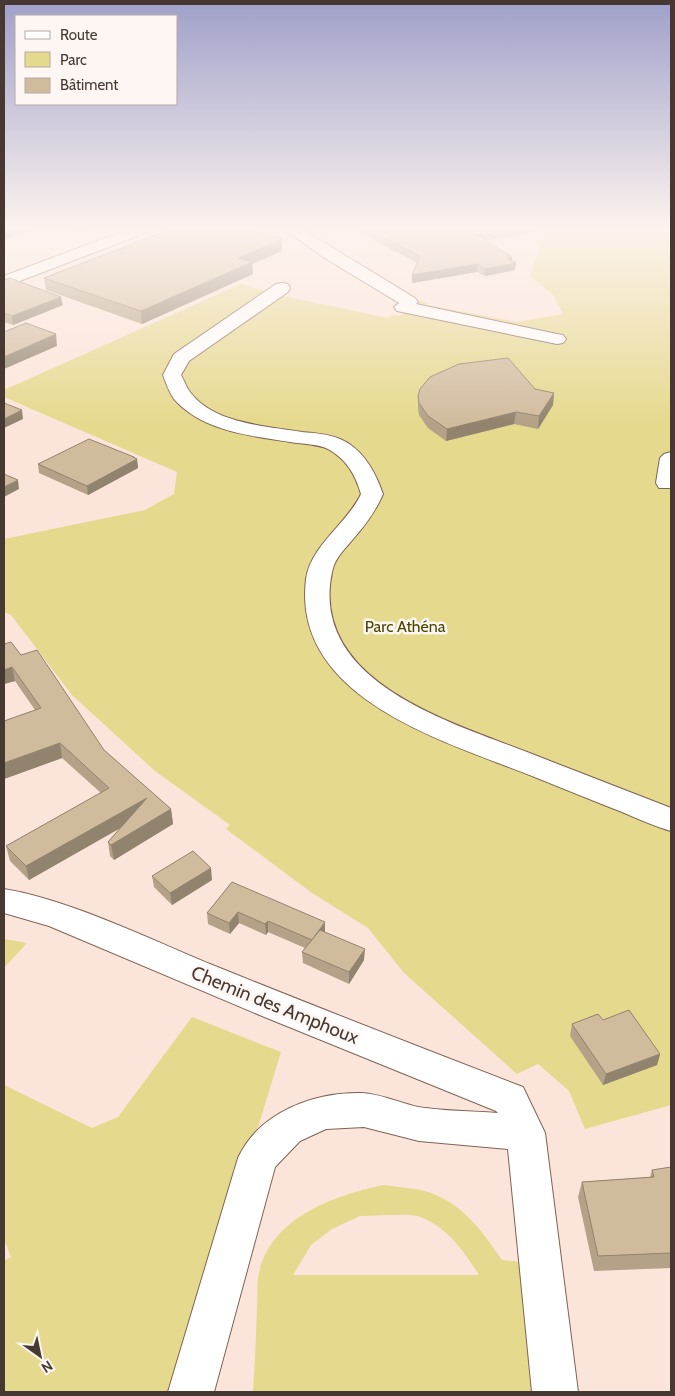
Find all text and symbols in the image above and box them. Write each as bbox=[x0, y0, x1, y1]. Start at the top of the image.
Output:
legend bbox=[15, 15, 178, 105]
text: Route bbox=[60, 26, 98, 44]
text: Parc bbox=[60, 51, 87, 69]
text: Bâtiment bbox=[60, 76, 118, 94]
park label: Parc Athéna bbox=[365, 617, 446, 636]
street label: Chemin des Amphoux bbox=[188, 961, 362, 1049]
north arrow bbox=[15, 1331, 65, 1381]
text: N bbox=[38, 1357, 56, 1377]

